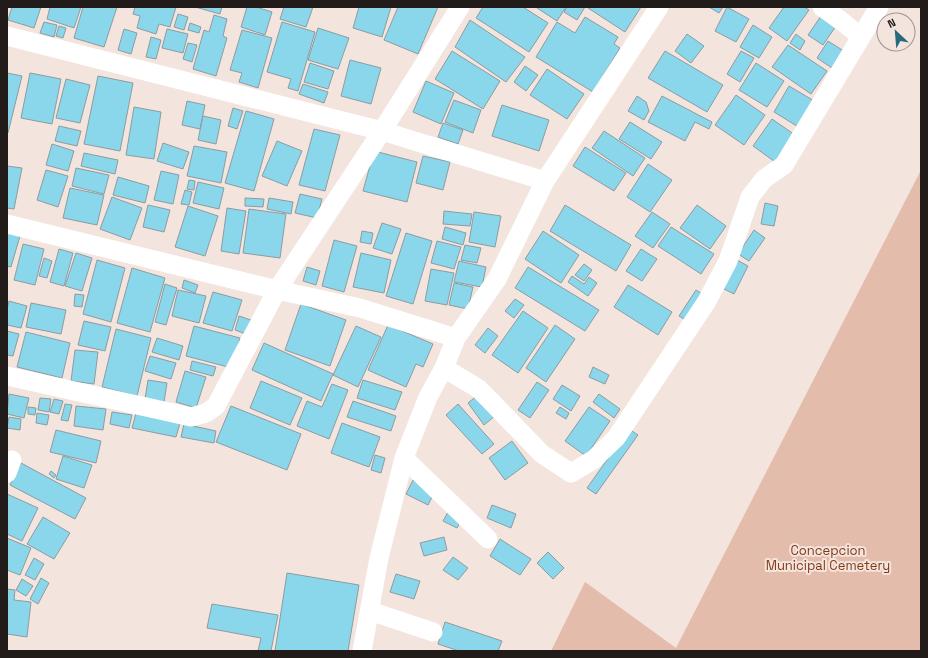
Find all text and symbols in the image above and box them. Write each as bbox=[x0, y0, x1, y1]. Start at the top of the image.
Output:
north arrow bbox=[876, 12, 916, 52]
text: N bbox=[885, 15, 898, 31]
park label: Concepcion Municipal Cemetery bbox=[766, 542, 890, 574]

